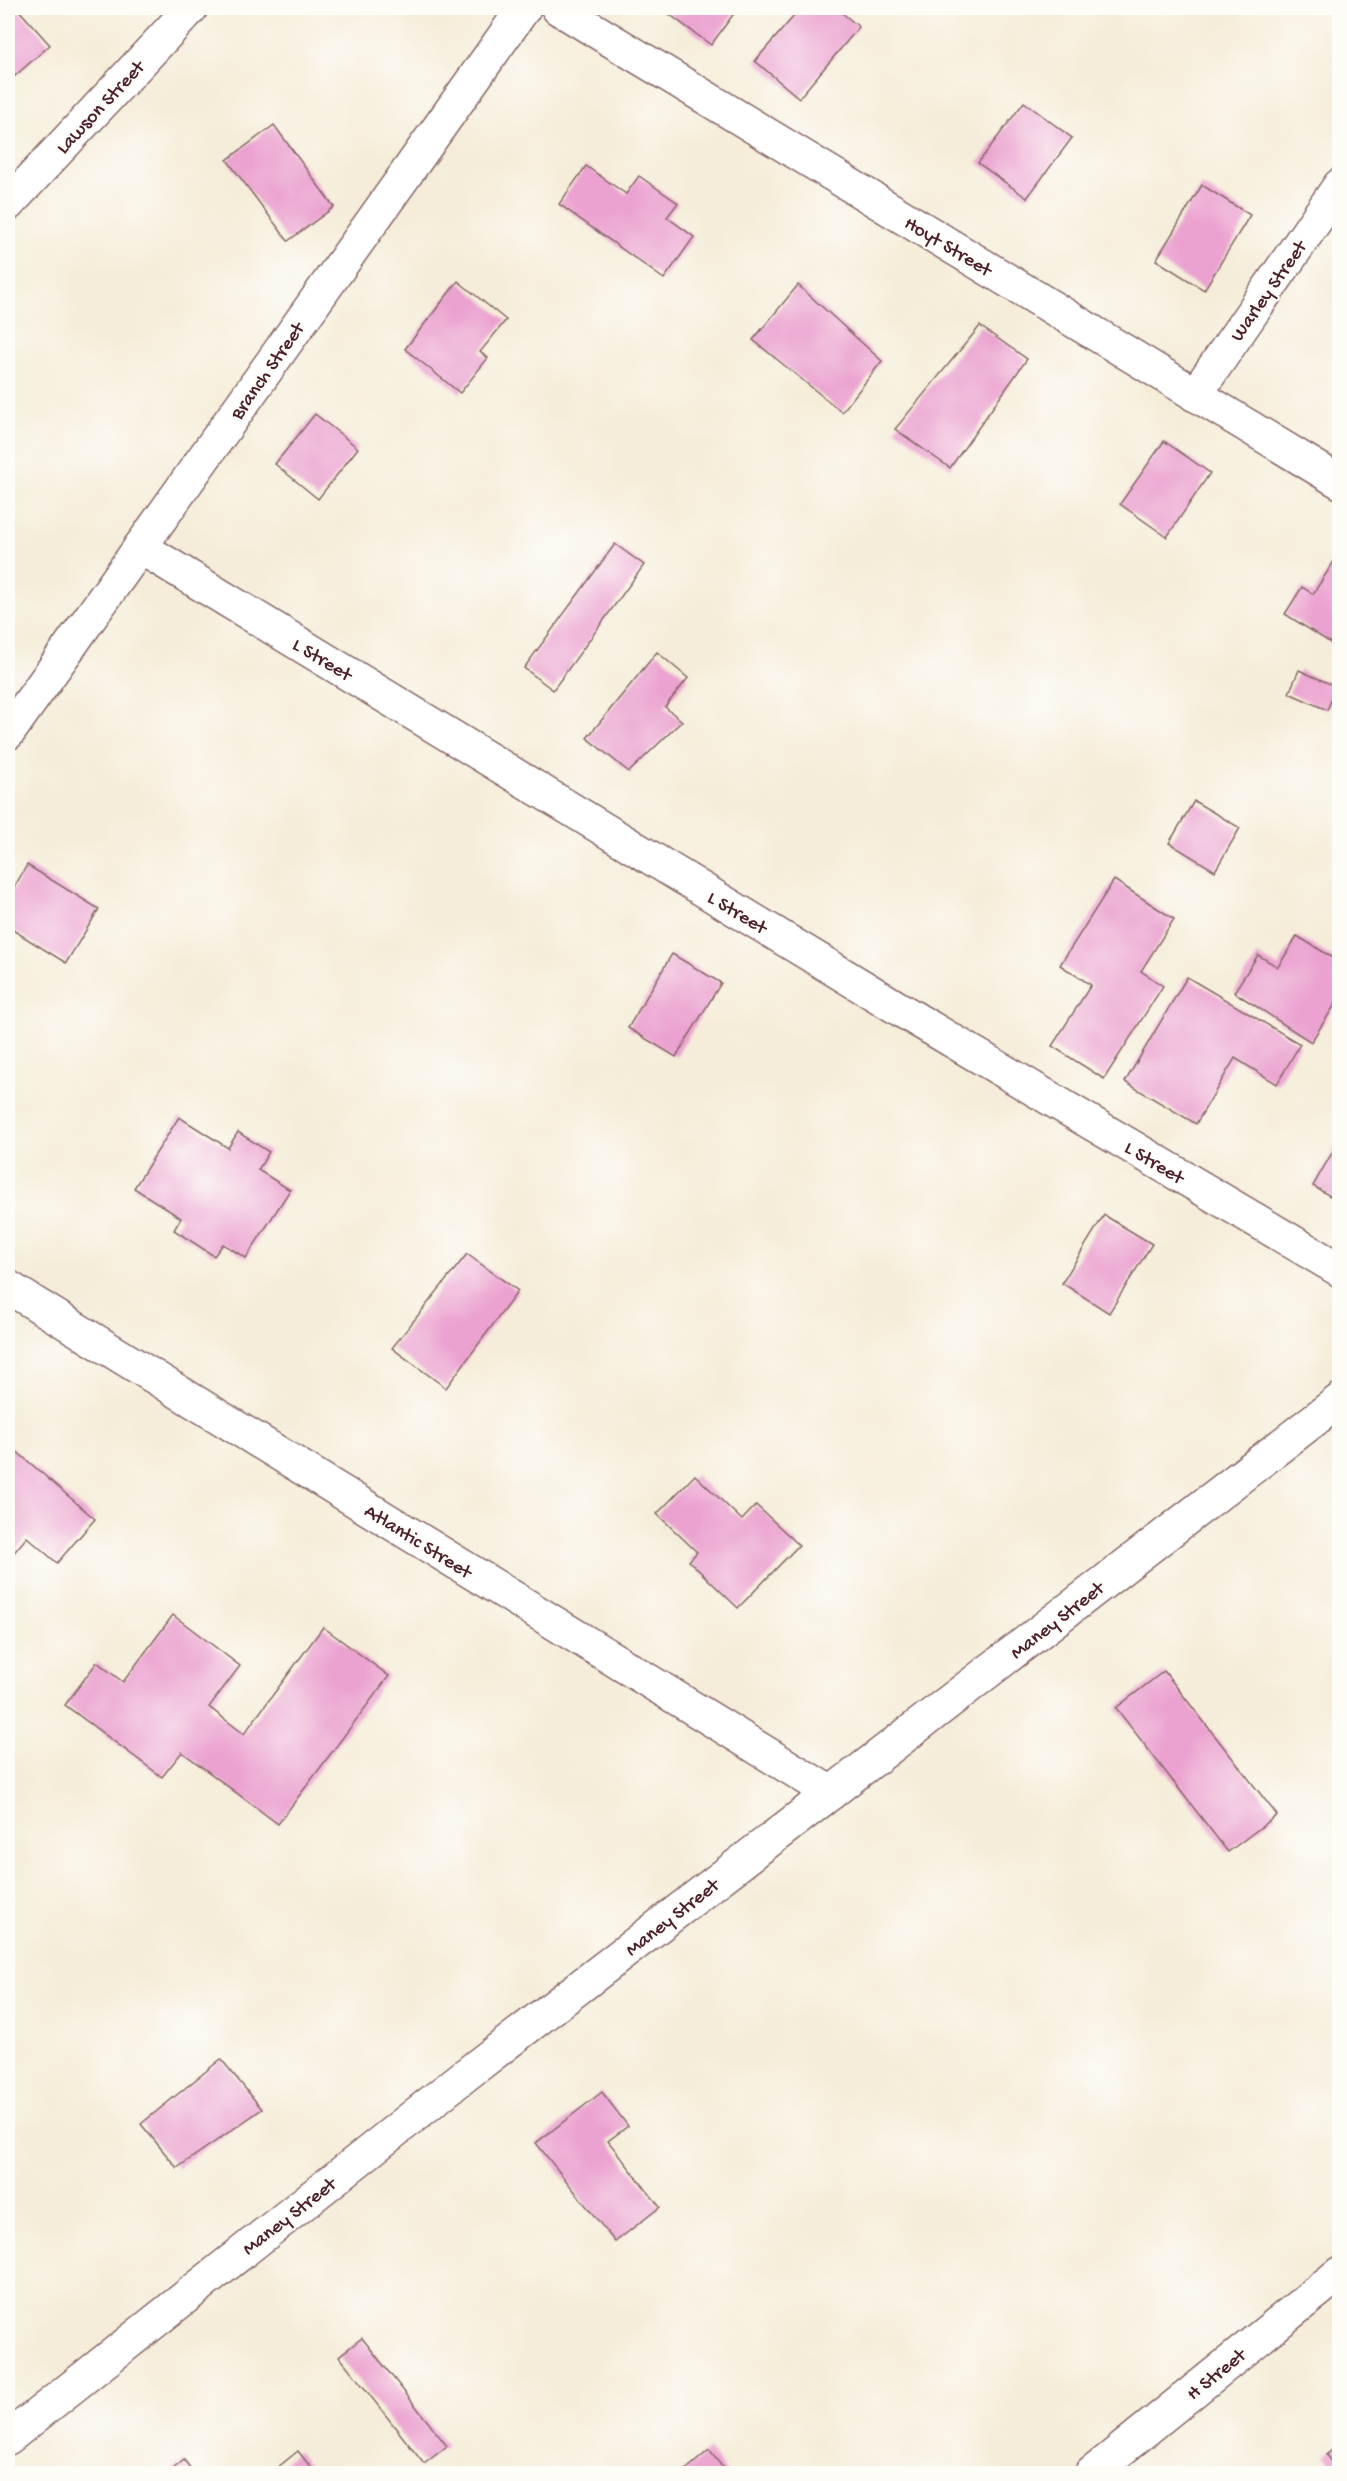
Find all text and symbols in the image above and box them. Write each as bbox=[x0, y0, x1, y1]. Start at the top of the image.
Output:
street label: Lawson Street bbox=[52, 56, 152, 160]
street label: Hoyt Street bbox=[899, 213, 997, 284]
street label: Warley Street bbox=[1227, 236, 1314, 347]
street label: Branch Street bbox=[226, 317, 312, 426]
street label: L Street bbox=[287, 634, 357, 689]
street label: L Street bbox=[702, 887, 772, 942]
street label: L Street bbox=[1119, 1137, 1189, 1192]
street label: Atlantic Street bbox=[359, 1501, 477, 1586]
street label: Maney Street bbox=[1007, 1577, 1111, 1666]
street label: Maney Street bbox=[622, 1874, 726, 1963]
street label: Maney Street bbox=[239, 2173, 343, 2262]
street label: H Street bbox=[1183, 2344, 1253, 2407]

